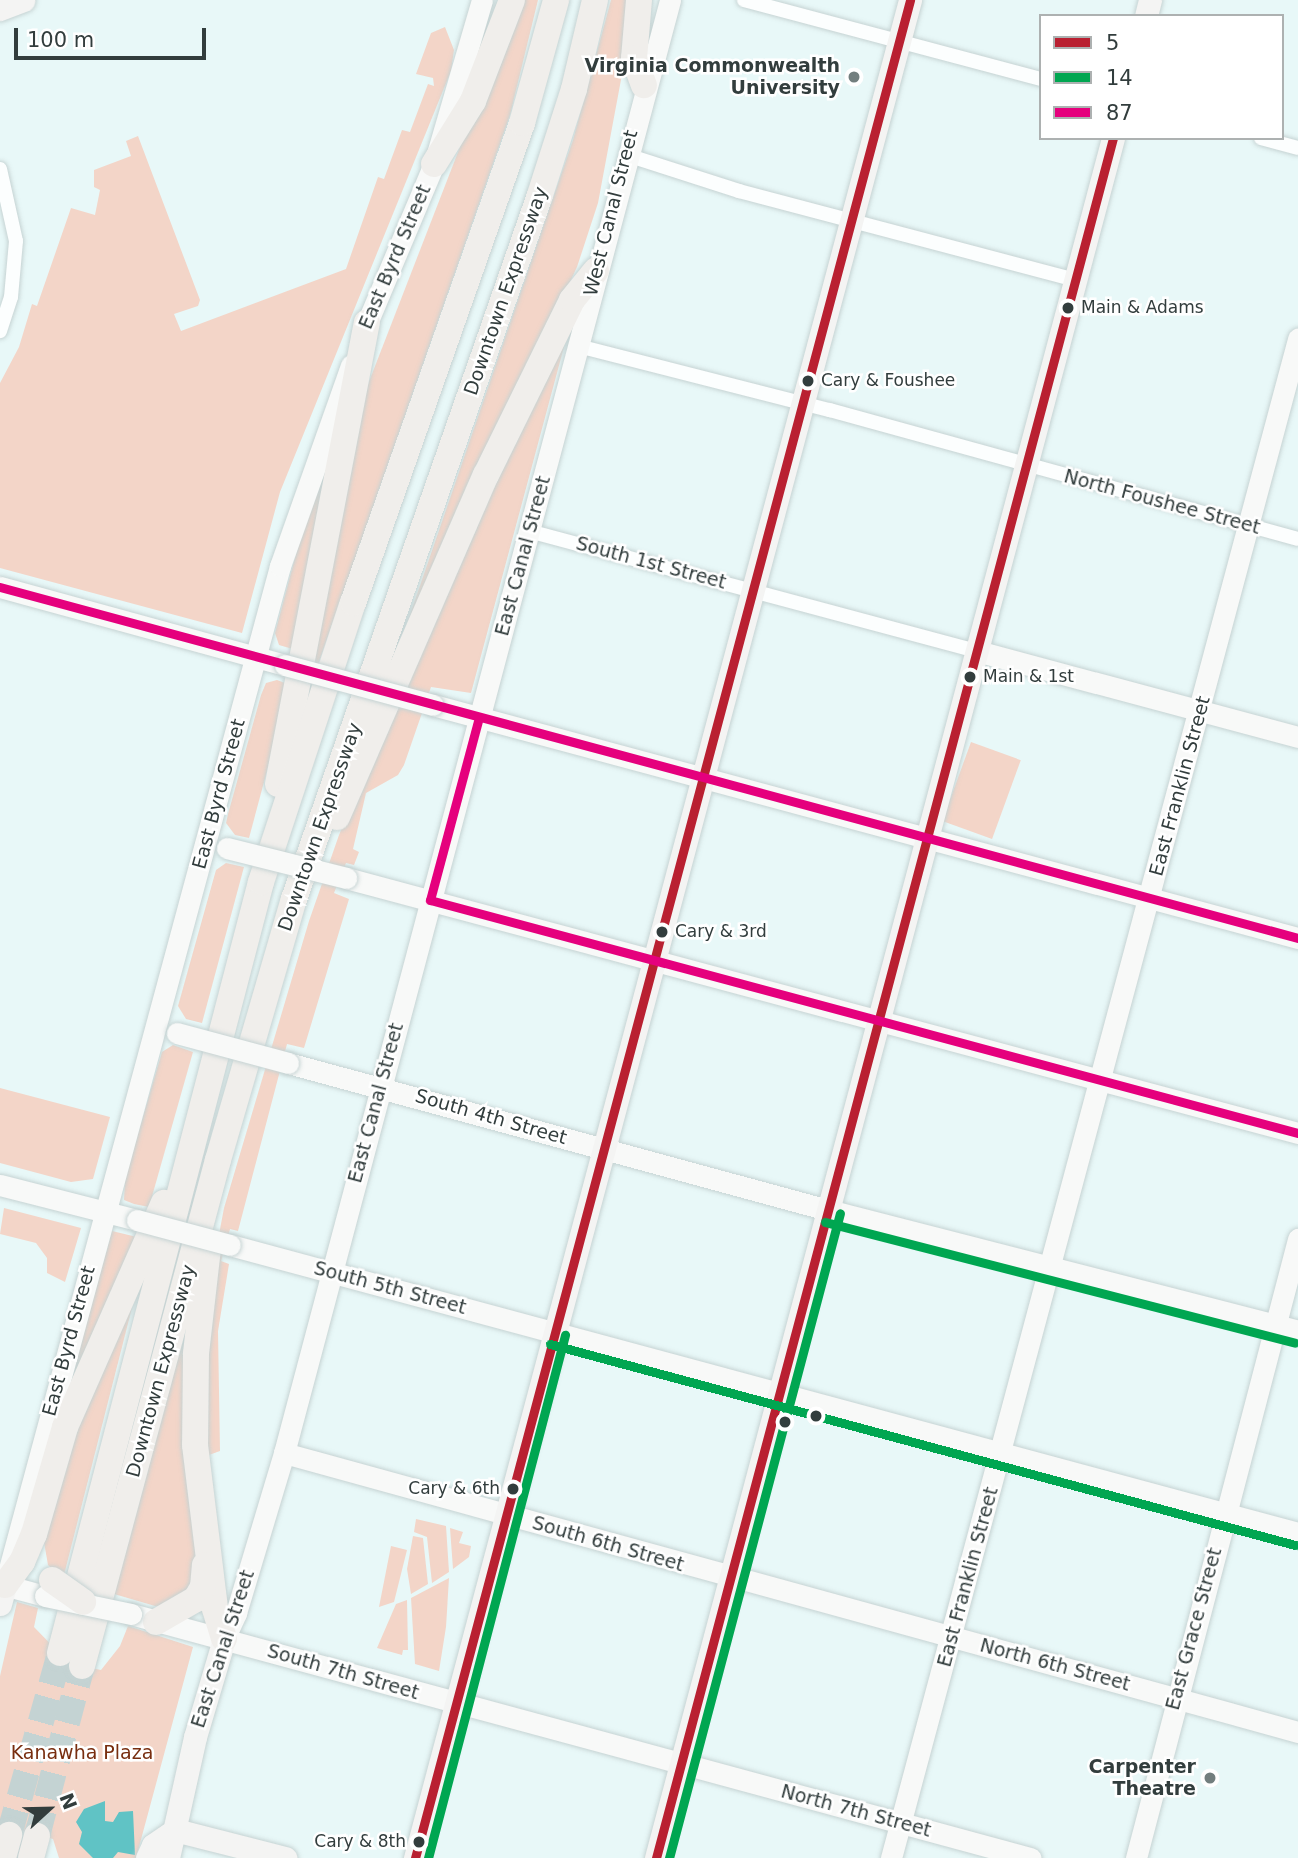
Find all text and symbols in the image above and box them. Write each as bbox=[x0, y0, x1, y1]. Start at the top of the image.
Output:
scale bar bbox=[18, 14, 210, 58]
legend bbox=[1039, 14, 1284, 140]
text: 100 m bbox=[27, 28, 94, 52]
text: 5 bbox=[1106, 31, 1119, 55]
place label: Virginia Commonwealth University bbox=[585, 55, 840, 99]
text: 14 bbox=[1106, 66, 1133, 90]
marker: Virginia Commonwealth University bbox=[846, 69, 862, 85]
text: 87 bbox=[1106, 101, 1133, 125]
street label: West Canal Street bbox=[579, 128, 643, 298]
street label: East Byrd Street bbox=[354, 181, 436, 333]
street label: Downtown Expressway bbox=[460, 184, 552, 398]
place label: Main & Adams bbox=[1081, 298, 1204, 318]
marker: Main & Adams bbox=[1061, 301, 1075, 315]
place label: Cary & Foushee bbox=[821, 371, 955, 391]
marker: Cary & Foushee bbox=[801, 374, 815, 388]
street label: North Foushee Street bbox=[1061, 465, 1263, 539]
street label: East Canal Street bbox=[491, 474, 555, 638]
street label: South 1st Street bbox=[573, 532, 729, 594]
place label: Main & 1st bbox=[983, 667, 1074, 687]
marker: Main & 1st bbox=[963, 670, 977, 684]
street label: East Franklin Street bbox=[1145, 693, 1215, 879]
street label: East Byrd Street bbox=[188, 716, 250, 872]
street label: Downtown Expressway bbox=[274, 720, 366, 934]
place label: Cary & 3rd bbox=[675, 922, 767, 942]
marker: Cary & 3rd bbox=[655, 925, 669, 939]
street label: East Canal Street bbox=[344, 1021, 408, 1185]
street label: South 4th Street bbox=[413, 1084, 569, 1150]
street label: South 5th Street bbox=[311, 1257, 469, 1319]
street label: Downtown Expressway bbox=[122, 1262, 200, 1480]
street label: East Byrd Street bbox=[38, 1263, 100, 1419]
unlabelled marker bbox=[809, 1409, 823, 1423]
unlabelled marker bbox=[778, 1415, 792, 1429]
place label: Cary & 6th bbox=[408, 1479, 500, 1499]
marker: Cary & 6th bbox=[506, 1482, 520, 1496]
street label: East Franklin Street bbox=[933, 1484, 1003, 1670]
street label: South 6th Street bbox=[530, 1511, 686, 1577]
street label: East Grace Street bbox=[1161, 1545, 1227, 1713]
street label: East Canal Street bbox=[187, 1567, 259, 1731]
street label: North 6th Street bbox=[977, 1634, 1133, 1696]
street label: South 7th Street bbox=[265, 1639, 421, 1705]
park label: Kanawha Plaza bbox=[11, 1742, 153, 1764]
place label: Carpenter Theatre bbox=[1089, 1756, 1196, 1800]
marker: Carpenter Theatre bbox=[1202, 1770, 1218, 1786]
north arrow bbox=[14, 1774, 84, 1844]
street label: North 7th Street bbox=[778, 1780, 934, 1842]
text: N bbox=[55, 1790, 82, 1813]
place label: Cary & 8th bbox=[314, 1832, 406, 1852]
marker: Cary & 8th bbox=[412, 1835, 426, 1849]

